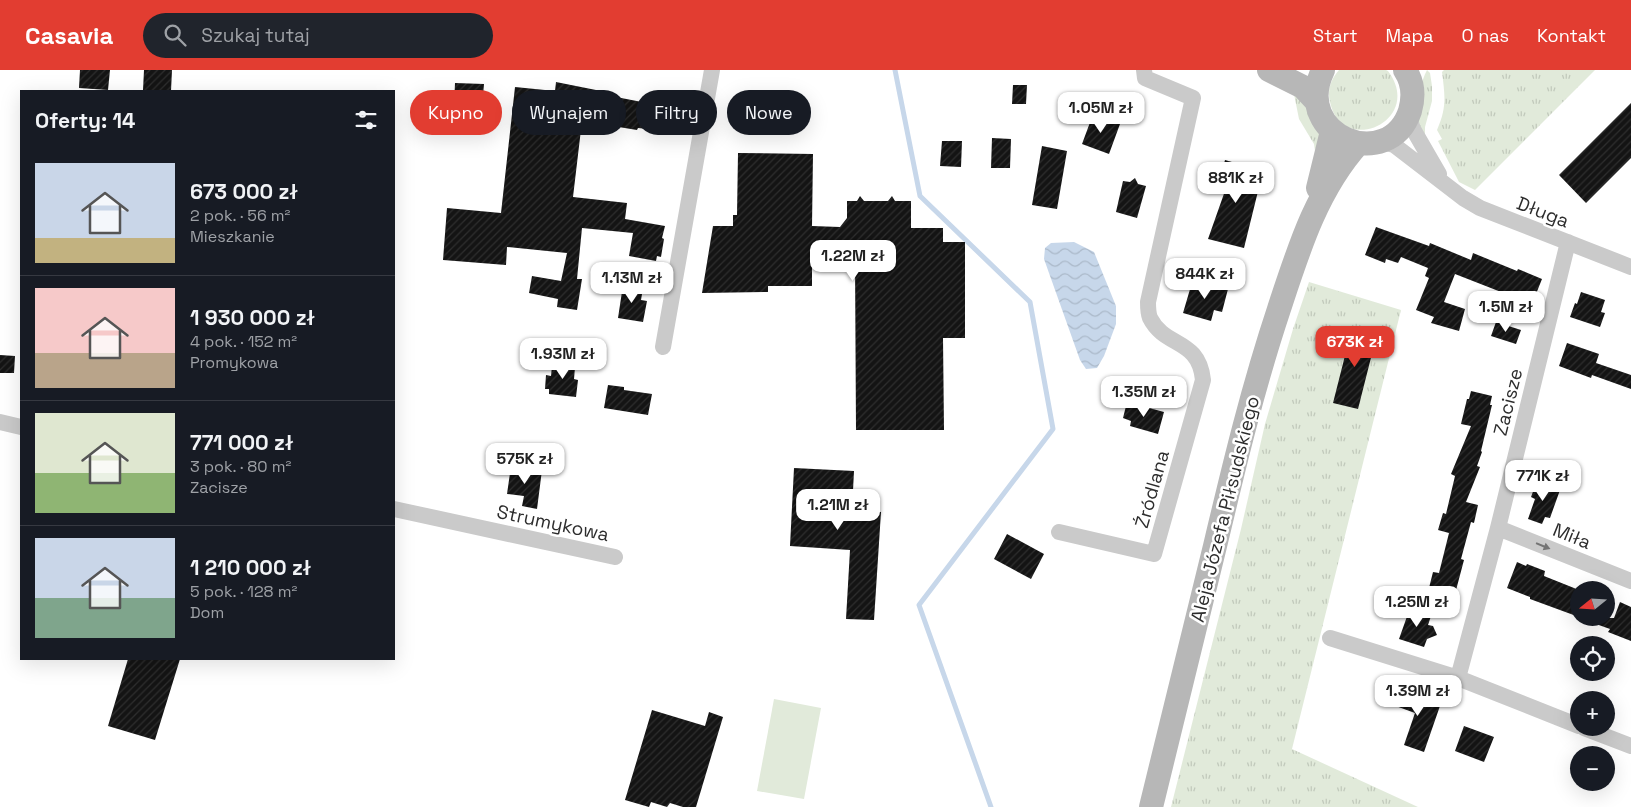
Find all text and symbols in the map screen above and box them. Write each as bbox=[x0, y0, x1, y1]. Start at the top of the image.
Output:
search box bbox=[143, 13, 493, 58]
text: Casavia bbox=[25, 20, 113, 51]
icon: search bbox=[161, 21, 189, 49]
text: Szukaj tutaj bbox=[201, 23, 310, 48]
text: Start bbox=[1313, 24, 1358, 47]
text: Mapa bbox=[1386, 24, 1433, 47]
text: O nas bbox=[1461, 24, 1509, 47]
text: Kontakt bbox=[1537, 24, 1606, 47]
chip: Kupno bbox=[410, 90, 502, 135]
chip: Wynajem bbox=[512, 90, 626, 135]
chip: Filtry bbox=[636, 90, 717, 135]
chip: Nowe bbox=[727, 90, 811, 135]
pin: 1.05M zł bbox=[1049, 92, 1153, 134]
text: 1.05M zł bbox=[1069, 97, 1133, 118]
icon: filters bbox=[352, 106, 380, 134]
text: Oferty: 14 bbox=[35, 107, 135, 134]
pin: 881K zł bbox=[1190, 162, 1282, 204]
text: 881K zł bbox=[1208, 167, 1264, 188]
text: 673 000 zł bbox=[190, 178, 298, 205]
icon: home bbox=[75, 183, 135, 243]
street label: Długa bbox=[1513, 191, 1573, 233]
text: 2 pok. · 56 m² bbox=[190, 205, 290, 226]
text: Mieszkanie bbox=[190, 226, 275, 247]
pin: 1.22M zł bbox=[801, 240, 905, 282]
text: 1.22M zł bbox=[821, 245, 885, 266]
pin: 844K zł bbox=[1159, 258, 1251, 300]
pin: 1.13M zł bbox=[580, 262, 684, 304]
text: 844K zł bbox=[1176, 263, 1234, 284]
text: 1.13M zł bbox=[601, 267, 663, 288]
pin: 1.5M zł bbox=[1460, 290, 1552, 333]
text: 1.5M zł bbox=[1479, 296, 1533, 317]
text: 1 930 000 zł bbox=[190, 304, 315, 331]
icon: home bbox=[75, 308, 135, 368]
pin: 673K zł bbox=[1309, 326, 1401, 368]
text: 4 pok. · 152 m² bbox=[190, 331, 297, 352]
text: 673K zł bbox=[1326, 331, 1384, 352]
pin: 1.93M zł bbox=[511, 338, 615, 380]
text: 1.93M zł bbox=[531, 343, 595, 364]
text: Promykowa bbox=[190, 352, 278, 373]
street label: Zacisze bbox=[1488, 366, 1528, 438]
pin: 1.35M zł bbox=[1092, 376, 1196, 418]
text: 1.35M zł bbox=[1112, 381, 1176, 402]
street label: Aleja Józefa Piłsudskiego bbox=[1185, 393, 1265, 625]
text: 771 000 zł bbox=[190, 429, 294, 456]
icon: home bbox=[75, 433, 135, 493]
pin: 575K zł bbox=[479, 442, 571, 485]
street label: Źródlana bbox=[1129, 447, 1175, 531]
text: 575K zł bbox=[497, 448, 553, 469]
text: 3 pok. · 80 m² bbox=[190, 456, 291, 477]
pin: 771K zł bbox=[1497, 460, 1589, 502]
text: 771K zł bbox=[1516, 465, 1570, 486]
text: Zacisze bbox=[190, 477, 248, 498]
pin: 1.21M zł bbox=[786, 488, 890, 531]
text: 1.21M zł bbox=[807, 494, 869, 515]
street label: Strumykowa bbox=[495, 499, 612, 547]
street label: Miła bbox=[1549, 517, 1595, 555]
one-way arrow bbox=[1536, 542, 1551, 550]
text: 1 210 000 zł bbox=[190, 554, 311, 581]
icon: home bbox=[75, 558, 135, 618]
text: 5 pok. · 128 m² bbox=[190, 581, 297, 602]
north arrow bbox=[1570, 581, 1615, 626]
map controls bbox=[1570, 581, 1615, 791]
pin: 1.25M zł bbox=[1365, 586, 1469, 628]
text: 1.25M zł bbox=[1385, 591, 1449, 612]
text: Dom bbox=[190, 602, 224, 623]
button: locate bbox=[1570, 636, 1615, 681]
pin: 1.39M zł bbox=[1366, 674, 1470, 717]
text: 1.39M zł bbox=[1386, 680, 1450, 701]
button: + bbox=[1570, 691, 1615, 736]
button: − bbox=[1570, 746, 1615, 791]

